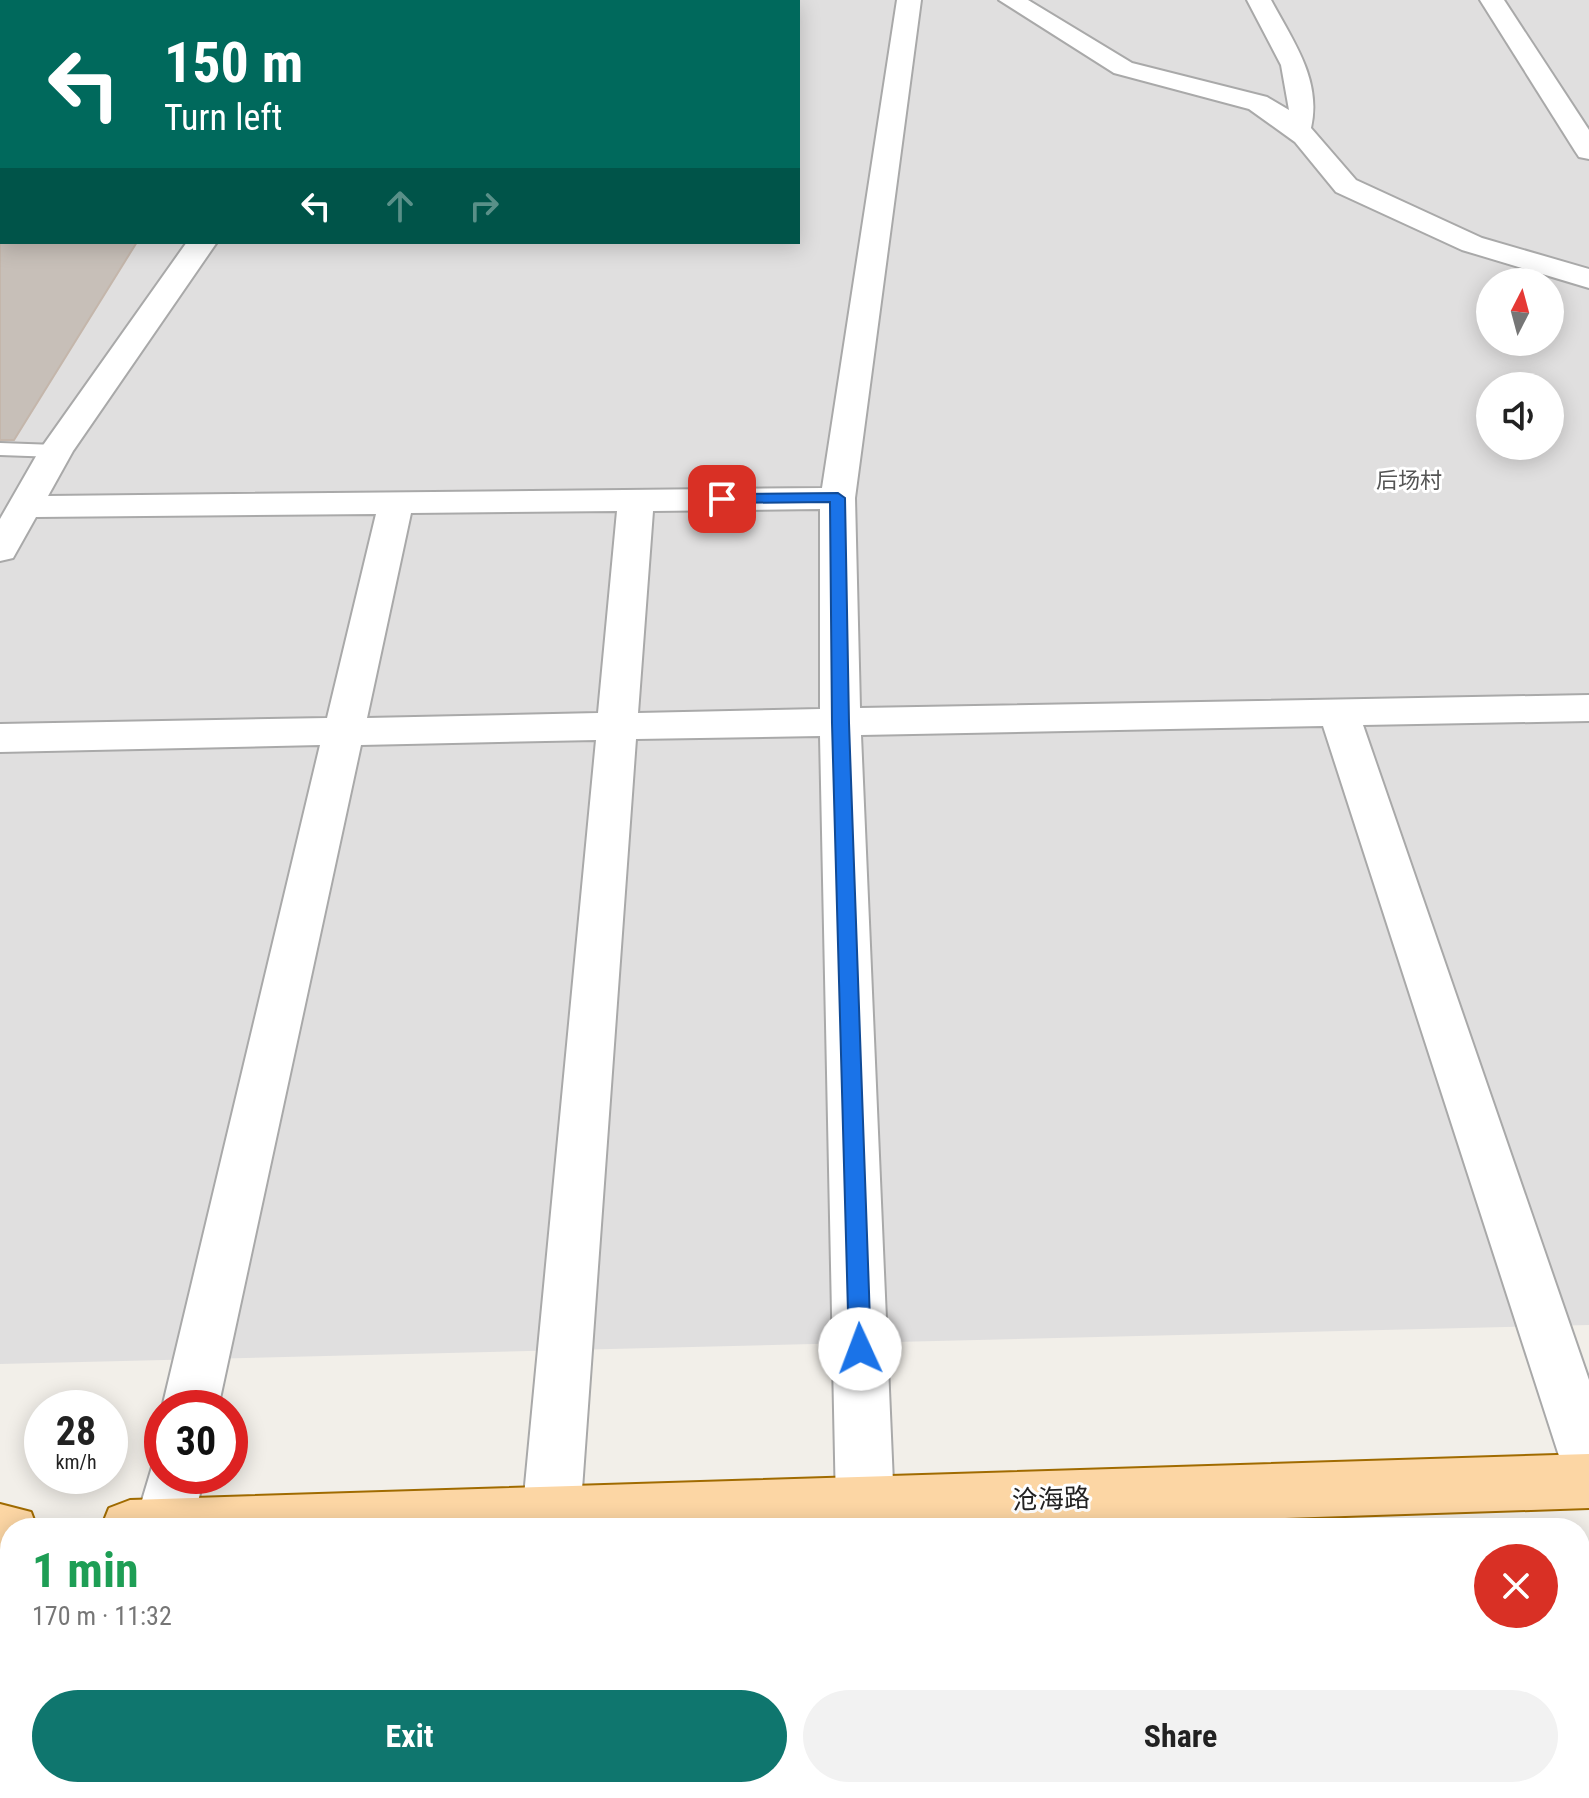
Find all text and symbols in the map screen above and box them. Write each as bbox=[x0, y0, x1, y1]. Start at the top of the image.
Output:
text: 150 m bbox=[164, 30, 303, 96]
icon: left bbox=[32, 32, 136, 136]
text: Turn left bbox=[164, 97, 282, 139]
icon: left bbox=[294, 184, 338, 228]
icon: ahead bbox=[378, 184, 422, 228]
icon: right bbox=[462, 184, 506, 228]
north arrow bbox=[1476, 268, 1564, 356]
map controls bbox=[1476, 268, 1564, 460]
button: sound bbox=[1476, 372, 1564, 460]
pin bbox=[688, 465, 756, 533]
district label: 后场村 bbox=[1376, 468, 1442, 493]
icon: arrive bbox=[700, 477, 744, 521]
position arrow bbox=[818, 1307, 902, 1391]
speed limit sign: 30 bbox=[144, 1390, 248, 1494]
text: 28 bbox=[56, 1408, 96, 1455]
text: km/h bbox=[55, 1450, 97, 1474]
street label: 沧海路 bbox=[1011, 1483, 1091, 1515]
text: 1 min bbox=[32, 1542, 139, 1599]
button: close bbox=[1474, 1544, 1558, 1628]
text: 170 m · 11:32 bbox=[32, 1601, 172, 1631]
button: Exit bbox=[32, 1690, 787, 1782]
button: Share bbox=[803, 1690, 1558, 1782]

